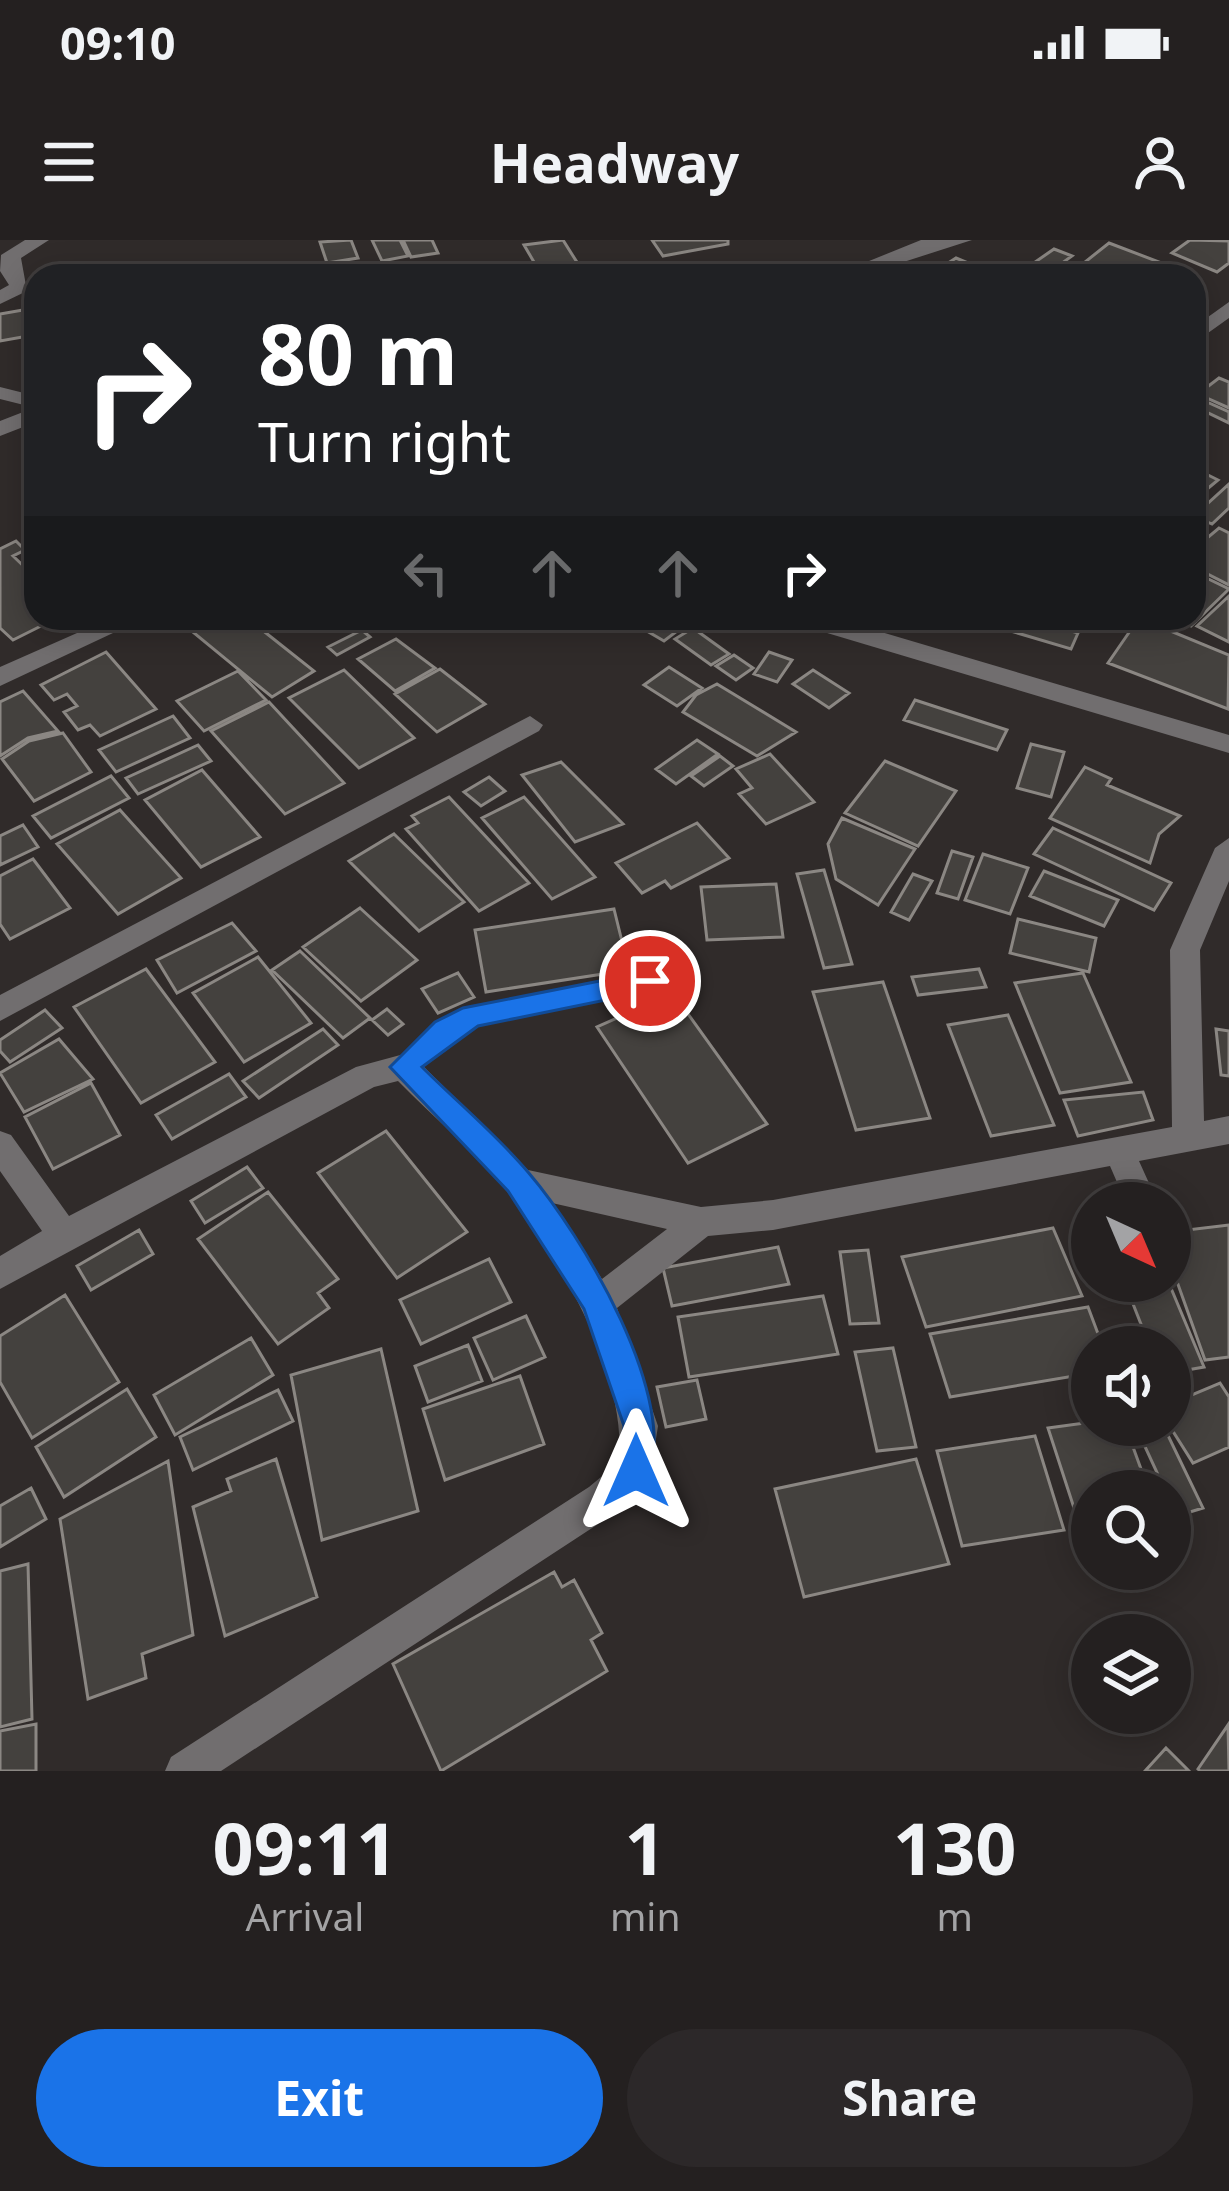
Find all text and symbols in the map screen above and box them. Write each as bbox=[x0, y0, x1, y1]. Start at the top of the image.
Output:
text: 09:10 bbox=[60, 12, 176, 73]
text: Headway bbox=[490, 125, 739, 199]
icon: menu bbox=[36, 129, 102, 195]
icon: person bbox=[1127, 129, 1193, 195]
text: 80 m bbox=[258, 295, 458, 410]
icon: right bbox=[60, 312, 216, 468]
text: Turn right bbox=[258, 404, 511, 478]
icon: left bbox=[393, 540, 459, 606]
icon: ahead bbox=[519, 540, 585, 606]
icon: ahead bbox=[645, 540, 711, 606]
icon: right bbox=[771, 540, 837, 606]
pin bbox=[599, 930, 701, 1032]
icon: arrive bbox=[617, 948, 683, 1014]
north arrow bbox=[1071, 1182, 1191, 1302]
map controls bbox=[1071, 1182, 1191, 1734]
button: sound bbox=[1071, 1326, 1191, 1446]
position arrow bbox=[573, 1408, 699, 1534]
button: search bbox=[1071, 1470, 1191, 1590]
button: layers bbox=[1071, 1614, 1191, 1734]
text: 09:11 bbox=[212, 1798, 397, 1896]
text: 1 bbox=[625, 1798, 666, 1896]
text: 130 bbox=[893, 1798, 1017, 1896]
text: Arrival bbox=[245, 1889, 364, 1942]
text: min bbox=[610, 1889, 681, 1942]
text: m bbox=[937, 1889, 973, 1942]
button: Exit bbox=[36, 2029, 603, 2167]
button: Share bbox=[627, 2029, 1193, 2167]

